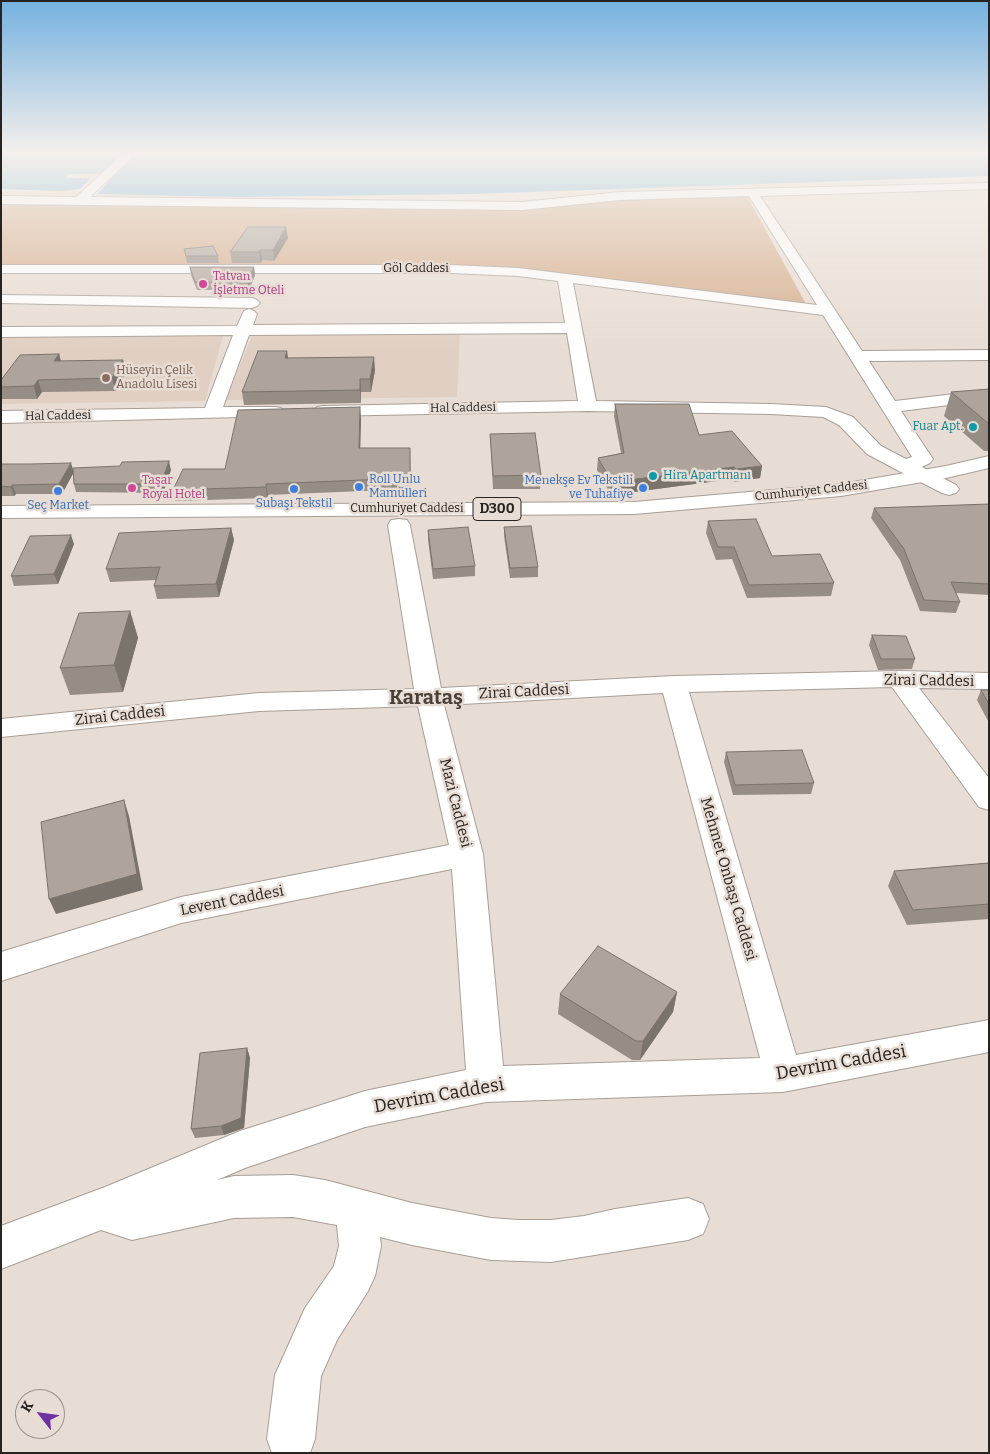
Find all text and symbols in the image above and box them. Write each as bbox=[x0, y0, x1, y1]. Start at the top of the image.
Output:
street label: Göl Caddesi bbox=[383, 262, 449, 276]
place label: Tatvan İşletme Oteli bbox=[213, 270, 284, 298]
marker: Tatvan İşletme Oteli bbox=[197, 278, 209, 290]
place label: Hüseyin Çelik Anadolu Lisesi bbox=[116, 364, 197, 392]
marker: Hüseyin Çelik Anadolu Lisesi bbox=[100, 372, 112, 384]
street label: Hal Caddesi bbox=[430, 400, 496, 416]
street label: Hal Caddesi bbox=[25, 408, 91, 424]
place label: Fuar Apt. bbox=[912, 420, 963, 434]
marker: Fuar Apt. bbox=[967, 421, 979, 433]
place label: Hira Apartmanı bbox=[663, 469, 751, 483]
marker: Hira Apartmanı bbox=[647, 470, 659, 482]
place label: Roll Unlu Mamülleri bbox=[369, 473, 427, 501]
place label: Taşar Royal Hotel bbox=[142, 474, 205, 502]
place label: Menekşe Ev Tekstili ve Tuhafiye bbox=[525, 474, 633, 502]
street label: Cumhuriyet Caddesi bbox=[754, 478, 868, 504]
marker: Roll Unlu Mamülleri bbox=[353, 481, 365, 493]
marker: Taşar Royal Hotel bbox=[126, 482, 138, 494]
marker: Menekşe Ev Tekstili ve Tuhafiye bbox=[637, 482, 649, 494]
marker: Subaşı Tekstil bbox=[288, 483, 300, 495]
marker: Seç Market bbox=[52, 485, 64, 497]
place label: Subaşı Tekstil bbox=[256, 497, 332, 511]
road number: D300 bbox=[473, 498, 521, 520]
place label: Seç Market bbox=[27, 499, 89, 513]
street label: Cumhuriyet Caddesi bbox=[350, 502, 464, 516]
street label: Zirai Caddesi bbox=[884, 671, 974, 691]
street label: Zirai Caddesi bbox=[478, 681, 570, 703]
district label: Karataş bbox=[389, 686, 463, 710]
street label: Zirai Caddesi bbox=[74, 702, 166, 730]
street label: Mazi Caddesi bbox=[435, 757, 475, 849]
street label: Mehmet Onbaşı Caddesi bbox=[696, 795, 760, 963]
street label: Levent Caddesi bbox=[179, 882, 285, 920]
street label: Devrim Caddesi bbox=[774, 1041, 908, 1085]
street label: Devrim Caddesi bbox=[372, 1074, 506, 1118]
north arrow bbox=[15, 1389, 65, 1439]
text: K bbox=[18, 1398, 37, 1415]

